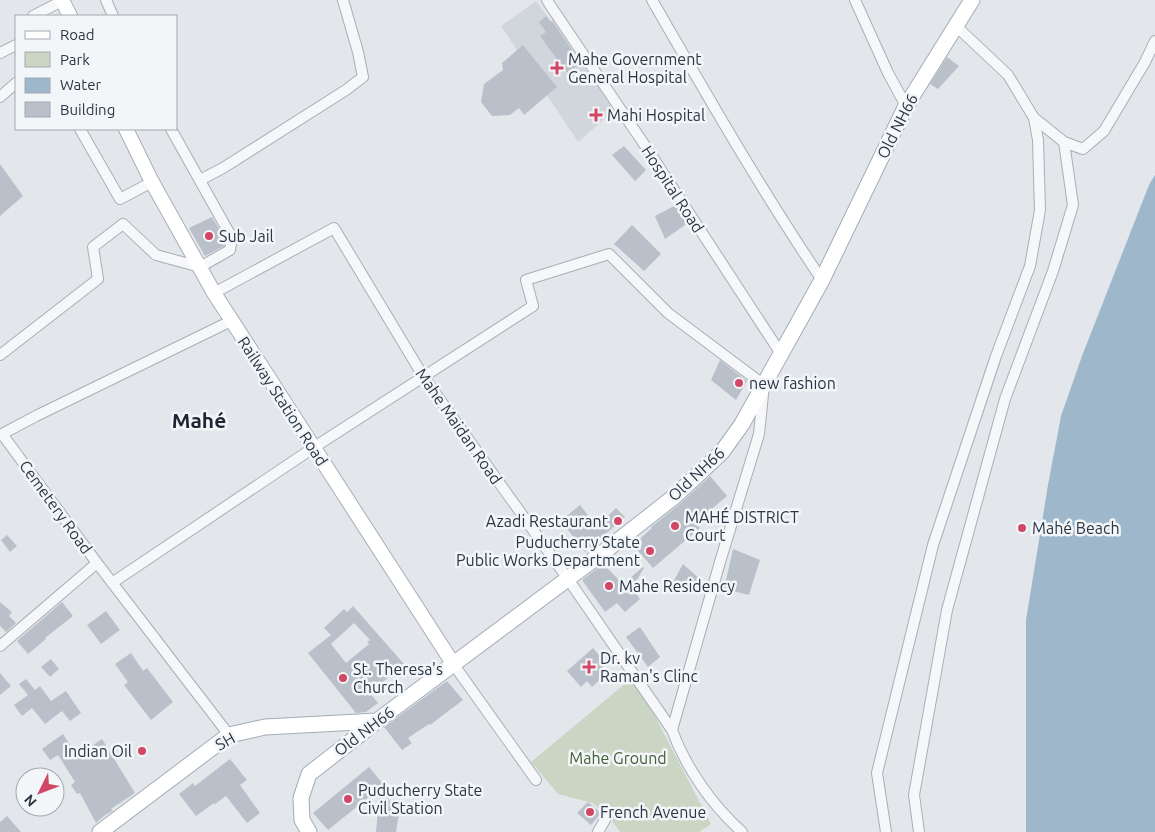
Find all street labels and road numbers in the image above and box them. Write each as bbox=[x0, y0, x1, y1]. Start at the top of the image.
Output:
street label: Old NH66 bbox=[873, 91, 921, 161]
street label: Hospital Road bbox=[638, 142, 708, 236]
street label: Railway Station Road bbox=[235, 333, 331, 469]
street label: Mahe Maidan Road bbox=[412, 365, 506, 487]
street label: Old NH66 bbox=[664, 443, 728, 505]
street label: Cemetery Road bbox=[16, 457, 96, 557]
street label: Old NH66 bbox=[331, 703, 397, 759]
street label: SH bbox=[212, 728, 238, 754]

